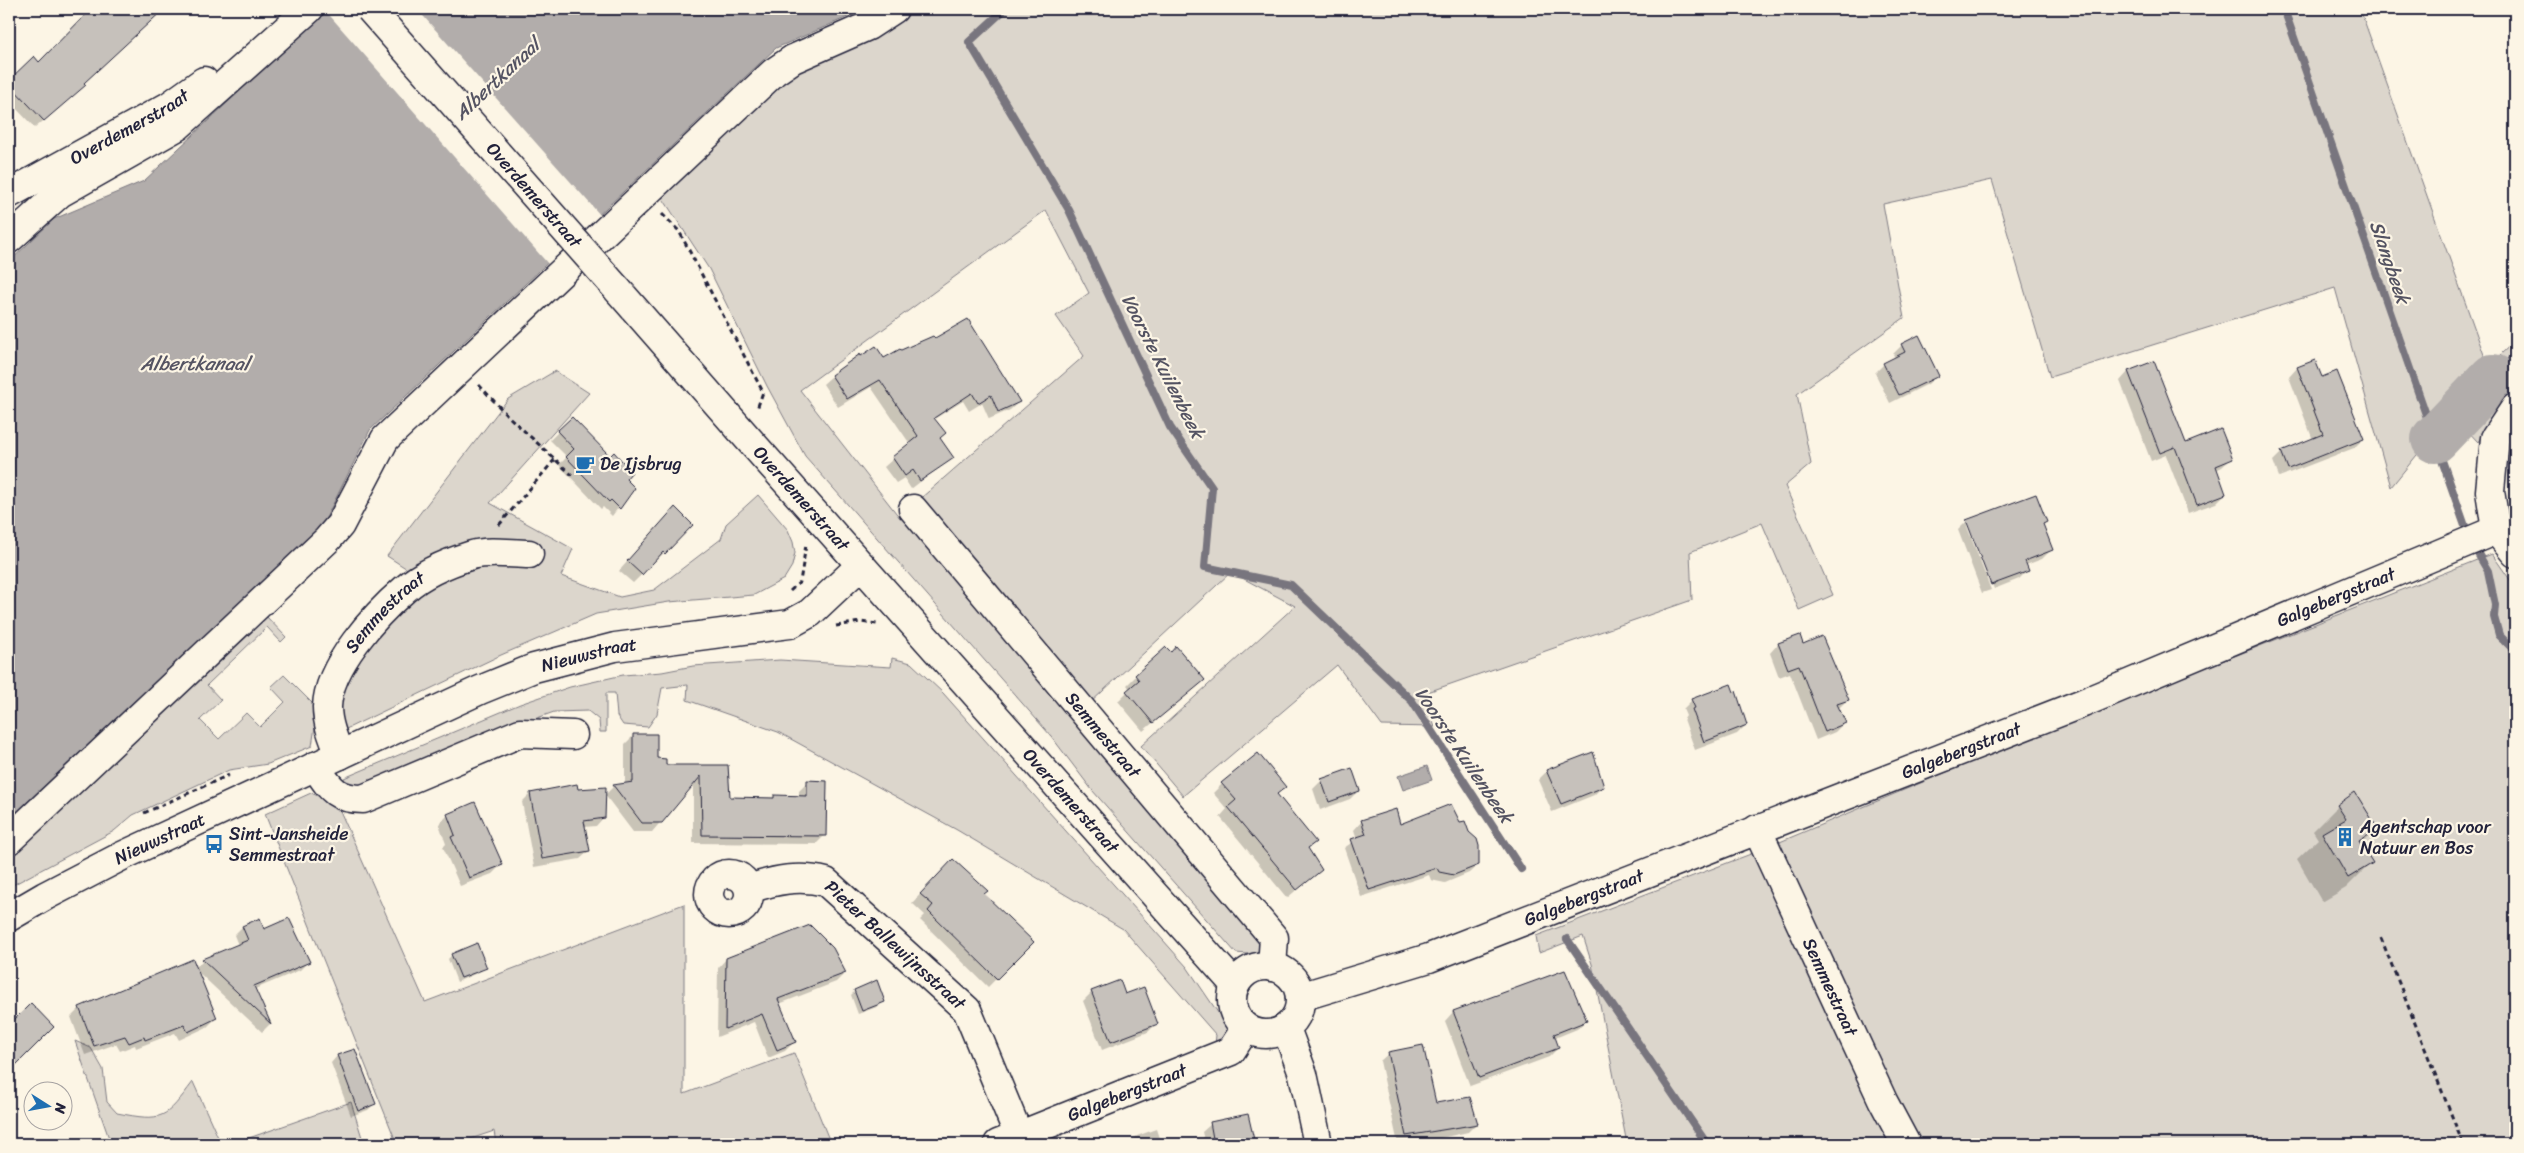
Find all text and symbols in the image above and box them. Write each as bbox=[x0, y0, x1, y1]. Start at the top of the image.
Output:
water label: Albertkanaal bbox=[445, 27, 551, 129]
street label: Overdemerstraat bbox=[64, 80, 197, 174]
street label: Overdemerstraat bbox=[478, 134, 591, 256]
water label: Slangbeek bbox=[2360, 216, 2421, 311]
water label: Voorste Kuilenbeek bbox=[1112, 288, 1215, 447]
water label: Albertkanaal bbox=[140, 347, 254, 380]
street label: Overdemerstraat bbox=[745, 438, 858, 559]
place label: De Ijsbrug bbox=[600, 448, 682, 480]
cafe icon: De Ijsbrug bbox=[574, 453, 596, 475]
street label: Galgebergstraat bbox=[2271, 558, 2401, 636]
street label: Semmestraat bbox=[336, 562, 432, 660]
street label: Nieuwstraat bbox=[537, 628, 639, 682]
water label: Voorste Kuilenbeek bbox=[1406, 680, 1524, 832]
street label: Semmestraat bbox=[1057, 684, 1150, 786]
street label: Galgebergstraat bbox=[1896, 712, 2027, 788]
street label: Overdemerstraat bbox=[1015, 740, 1128, 862]
street label: Nieuwstraat bbox=[108, 803, 211, 874]
place label: Agentschap voor Natuur en Bos bbox=[2359, 811, 2492, 864]
place label: Sint-Jansheide Semmestraat bbox=[229, 818, 349, 871]
building icon: Agentschap voor Natuur en Bos bbox=[2334, 826, 2356, 848]
bus stop icon: Sint-Jansheide Semmestraat bbox=[203, 833, 225, 855]
street label: Galgebergstraat bbox=[1519, 859, 1649, 936]
street label: Pieter Ballewijnsstraat bbox=[817, 872, 974, 1018]
street label: Semmestraat bbox=[1793, 932, 1867, 1042]
street label: Galgebergstraat bbox=[1062, 1054, 1192, 1131]
north arrow bbox=[22, 1080, 72, 1130]
text: N bbox=[47, 1100, 74, 1116]

